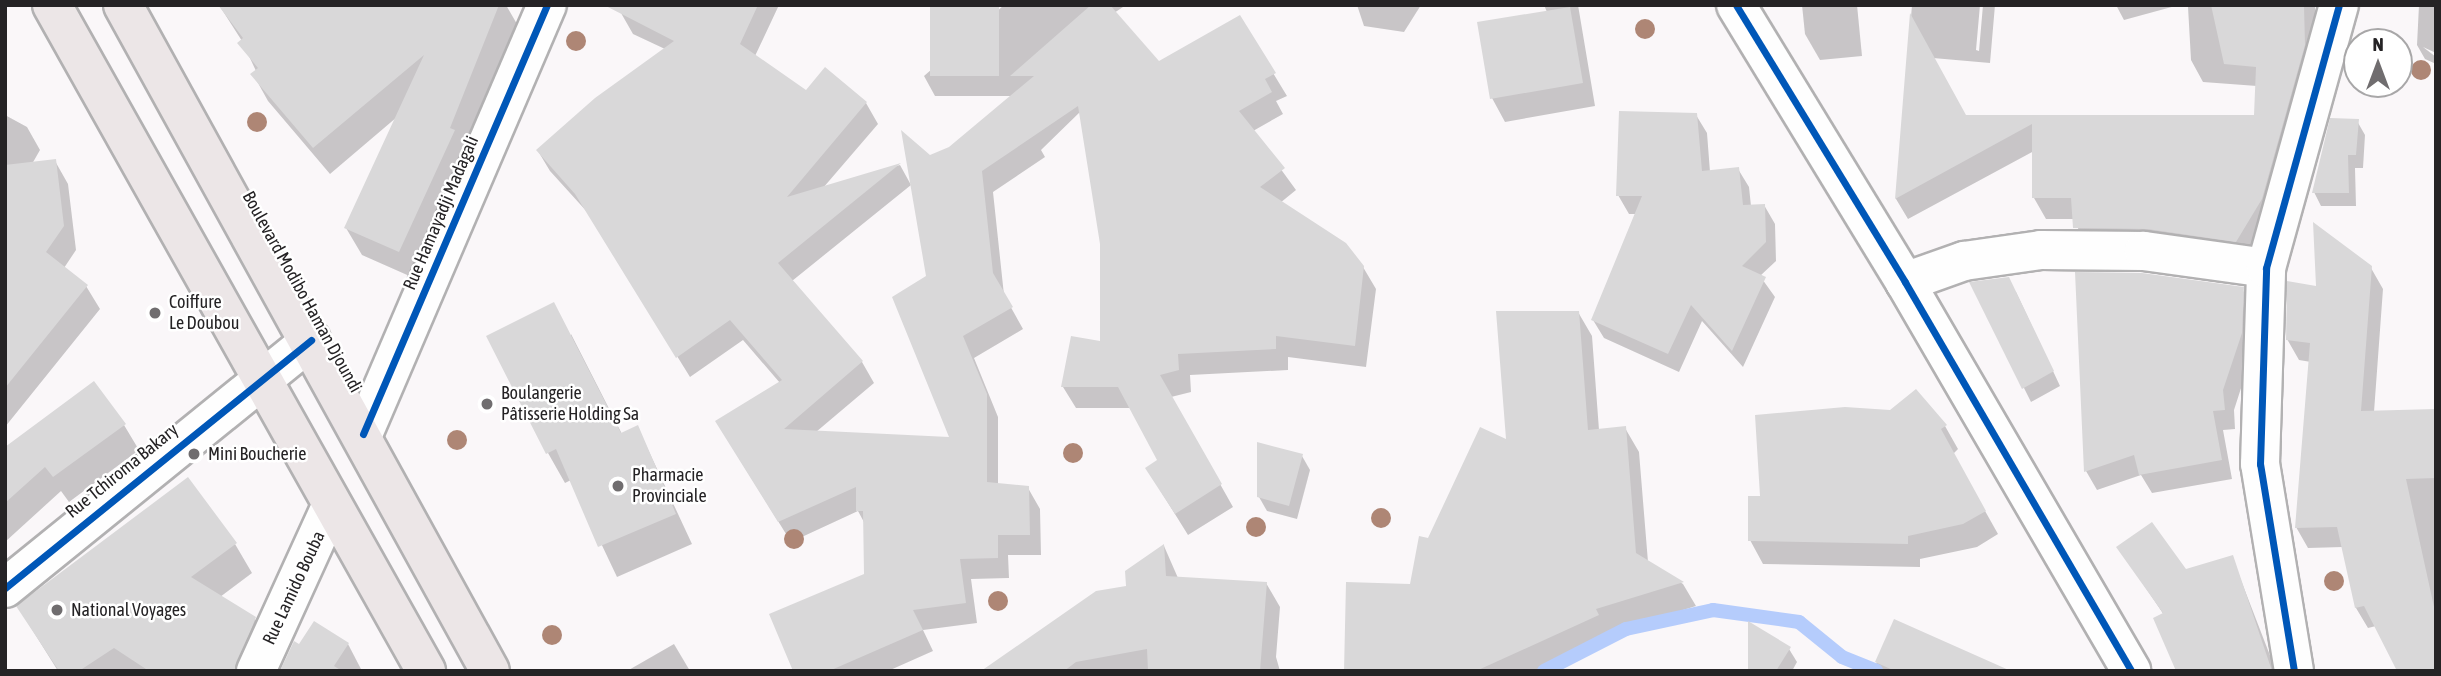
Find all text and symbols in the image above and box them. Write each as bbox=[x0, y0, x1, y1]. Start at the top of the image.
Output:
north arrow bbox=[2343, 28, 2413, 98]
text: N bbox=[2372, 33, 2384, 55]
street label: Rue Hamayadji Madagali bbox=[399, 133, 483, 293]
street label: Boulevard Modibo Haman Djoundi bbox=[238, 188, 366, 396]
place label: Coiffure Le Doubou bbox=[169, 292, 240, 334]
marker: Coiffure Le Doubou bbox=[147, 305, 163, 321]
place label: Boulangerie Pâtisserie Holding Sa bbox=[501, 383, 639, 426]
marker: Boulangerie Pâtisserie Holding Sa bbox=[479, 396, 495, 412]
street label: Rue Tchiroma Bakary bbox=[62, 419, 182, 523]
place label: Mini Boucherie bbox=[208, 443, 306, 465]
marker: Mini Boucherie bbox=[186, 446, 202, 462]
place label: Pharmacie Provinciale bbox=[632, 465, 707, 508]
marker: Pharmacie Provinciale bbox=[610, 478, 626, 494]
street label: Rue Lamido Bouba bbox=[258, 528, 330, 648]
place label: National Voyages bbox=[71, 599, 186, 621]
marker: National Voyages bbox=[49, 602, 65, 618]

